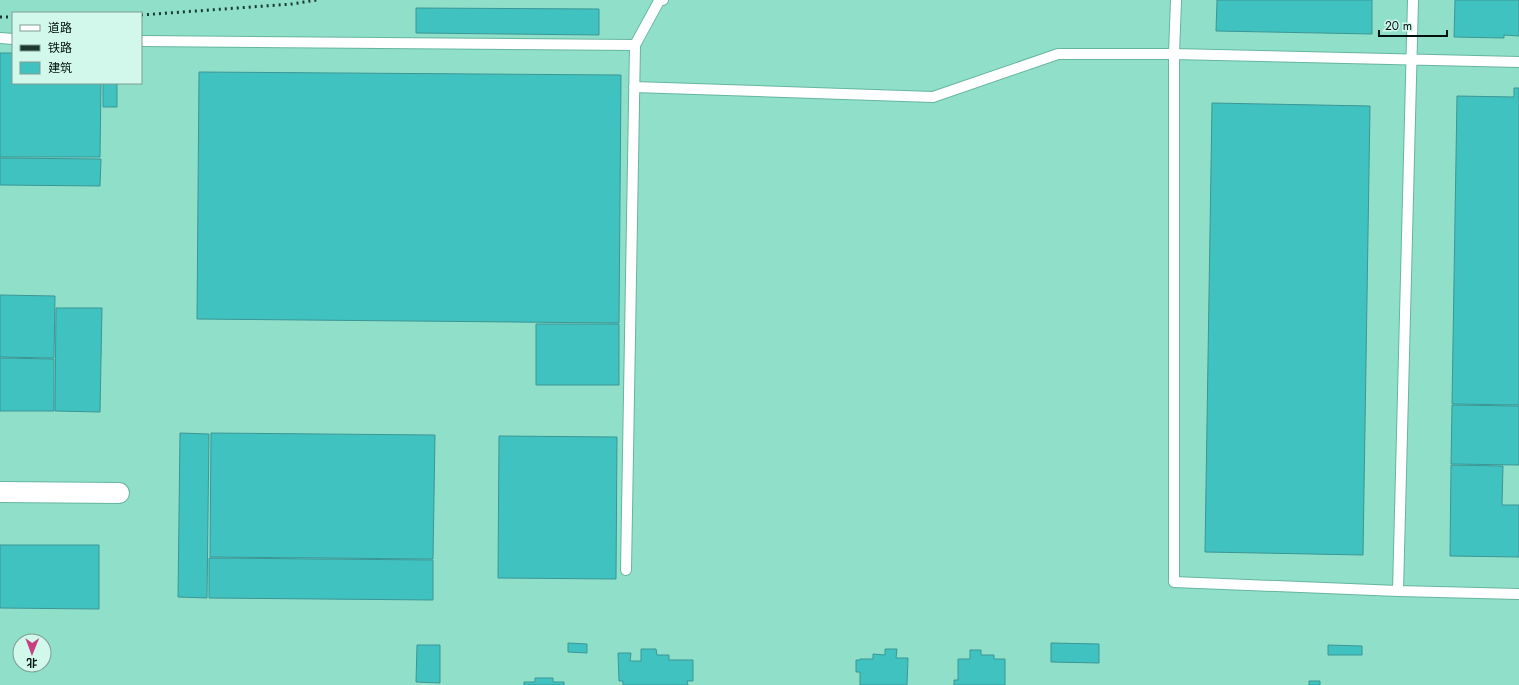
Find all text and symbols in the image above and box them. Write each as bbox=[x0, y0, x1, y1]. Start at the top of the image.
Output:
legend bbox=[12, 12, 142, 84]
scale bar bbox=[1379, 12, 1447, 38]
text: 20 m bbox=[1385, 17, 1412, 35]
text: 道路 bbox=[48, 19, 72, 37]
text: 铁路 bbox=[48, 39, 72, 57]
text: 建筑 bbox=[48, 59, 72, 77]
north arrow bbox=[12, 633, 52, 673]
text: 北 bbox=[26, 655, 37, 671]

